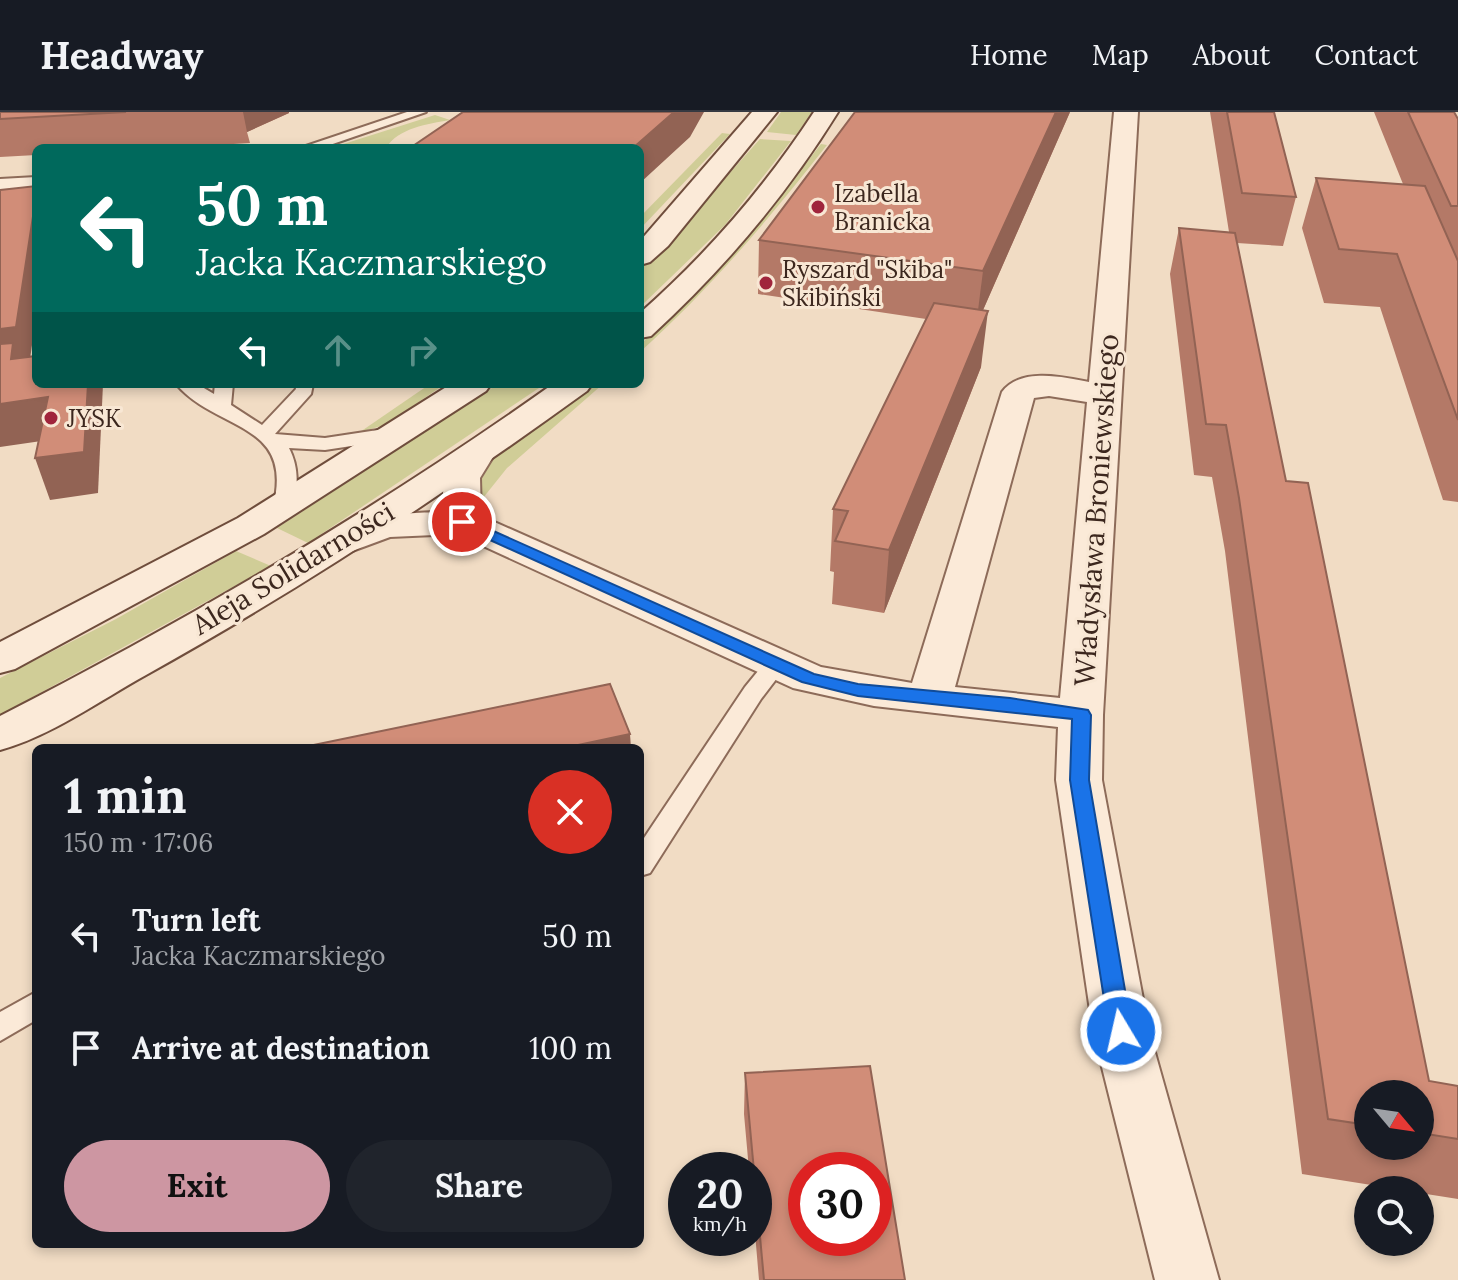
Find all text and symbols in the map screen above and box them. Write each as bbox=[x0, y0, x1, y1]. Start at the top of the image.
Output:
text: Headway bbox=[40, 31, 203, 79]
text: Home bbox=[970, 37, 1048, 73]
text: Map bbox=[1092, 37, 1149, 73]
text: About bbox=[1193, 37, 1270, 73]
text: Contact bbox=[1314, 37, 1418, 73]
text: 50 m bbox=[196, 169, 328, 240]
icon: left bbox=[64, 176, 168, 280]
place label: Izabella Branicka bbox=[834, 178, 931, 237]
marker: Izabella Branicka bbox=[809, 198, 827, 216]
text: Jacka Kaczmarskiego bbox=[196, 239, 547, 285]
place label: Ryszard "Skiba" Skibiński bbox=[782, 254, 952, 313]
marker: Ryszard "Skiba" Skibiński bbox=[757, 274, 775, 292]
icon: left bbox=[232, 328, 276, 372]
icon: ahead bbox=[316, 328, 360, 372]
icon: right bbox=[400, 328, 444, 372]
street label: Władysława Broniewskiego bbox=[1066, 333, 1126, 687]
place label: JYSK bbox=[66, 403, 122, 434]
marker: JYSK bbox=[42, 409, 60, 427]
pin bbox=[428, 488, 496, 556]
street label: Aleja Solidarności bbox=[184, 493, 401, 643]
icon: arrive bbox=[440, 500, 484, 544]
text: 1 min bbox=[64, 765, 187, 826]
button: close bbox=[528, 770, 612, 854]
text: 150 m · 17:06 bbox=[64, 826, 213, 859]
text: Turn left bbox=[132, 901, 260, 939]
icon: left bbox=[64, 914, 108, 958]
text: 50 m bbox=[542, 917, 612, 955]
text: Jacka Kaczmarskiego bbox=[132, 939, 386, 972]
position arrow bbox=[1079, 989, 1163, 1073]
icon: arrive bbox=[64, 1026, 108, 1070]
text: Arrive at destination bbox=[132, 1029, 430, 1067]
text: 100 m bbox=[529, 1029, 612, 1067]
north arrow bbox=[1354, 1080, 1434, 1160]
map controls bbox=[1354, 1080, 1434, 1256]
button: Exit bbox=[64, 1140, 330, 1232]
button: Share bbox=[346, 1140, 612, 1232]
speed limit sign: 30 bbox=[788, 1152, 892, 1256]
text: 20 bbox=[697, 1168, 743, 1219]
button: search bbox=[1354, 1176, 1434, 1256]
text: km/h bbox=[693, 1211, 747, 1236]

